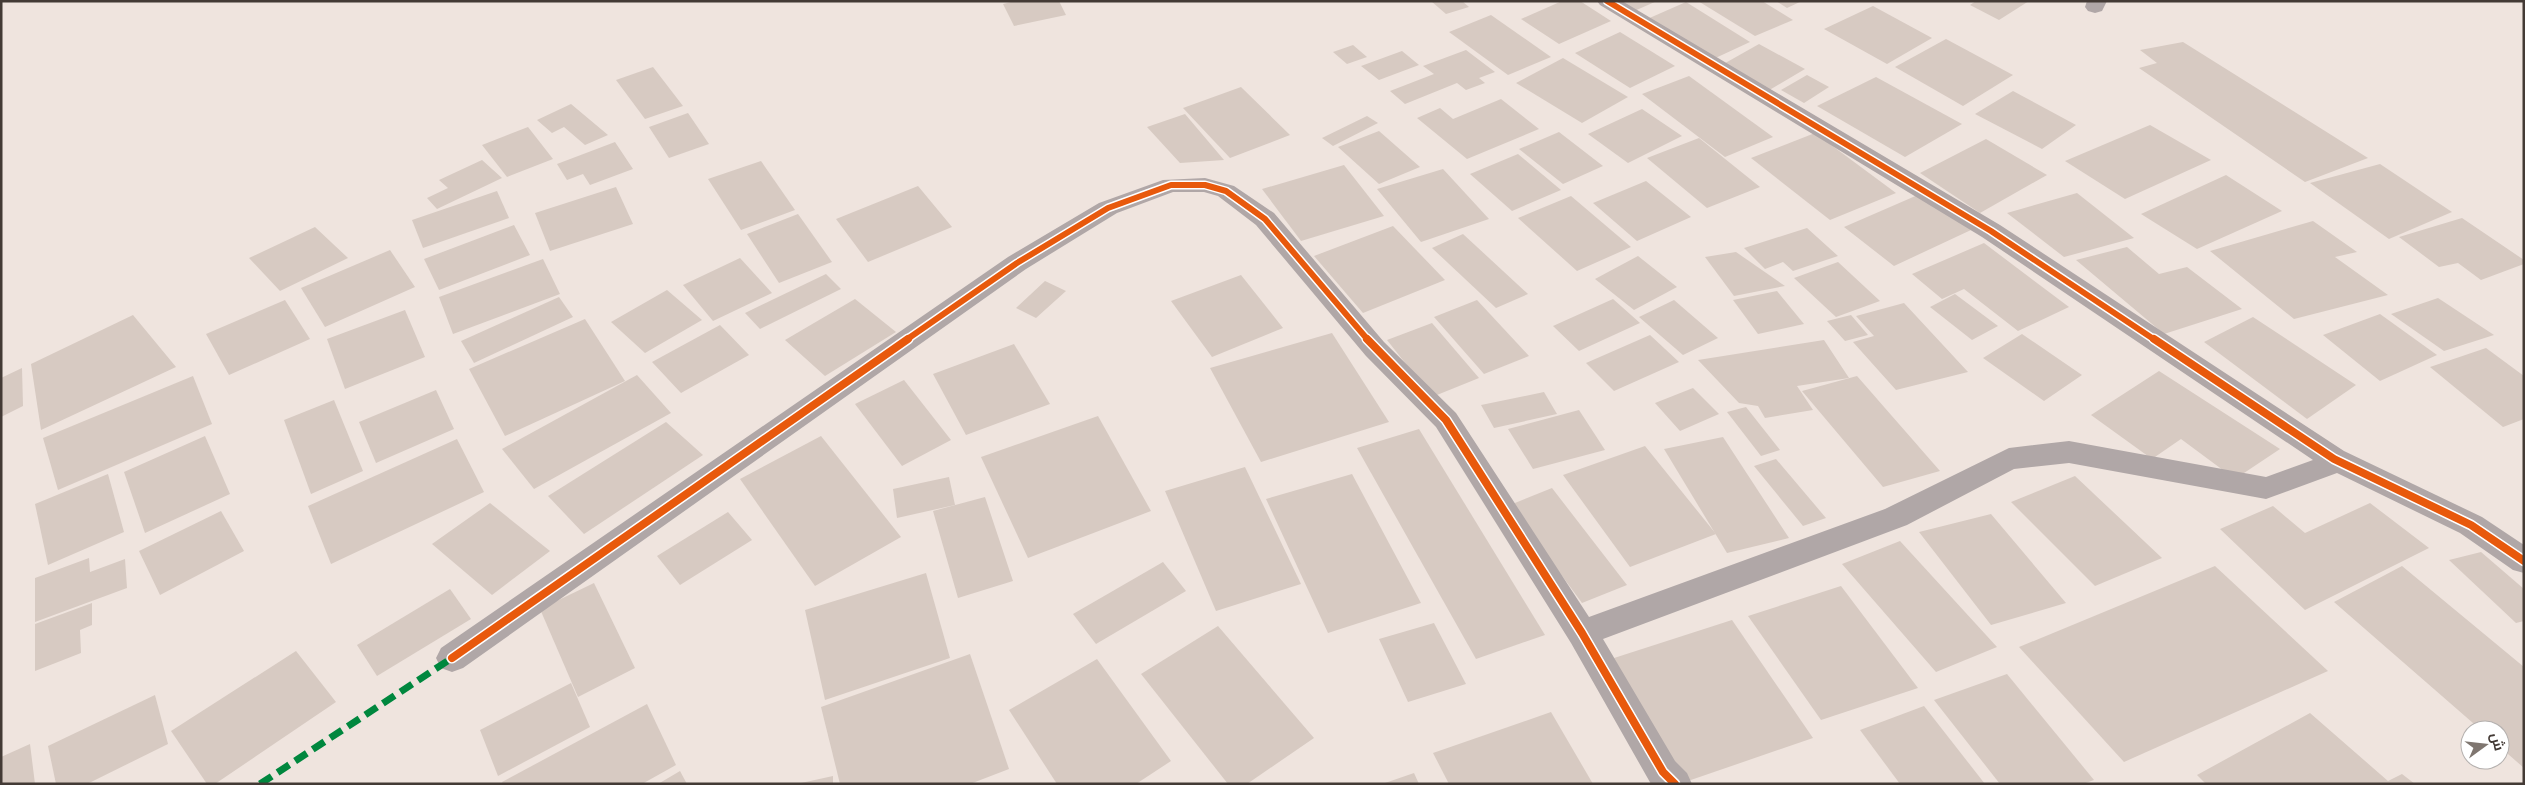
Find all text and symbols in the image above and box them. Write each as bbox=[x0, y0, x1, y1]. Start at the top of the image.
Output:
north arrow bbox=[2460, 720, 2510, 770]
text: ش bbox=[2487, 730, 2511, 753]

